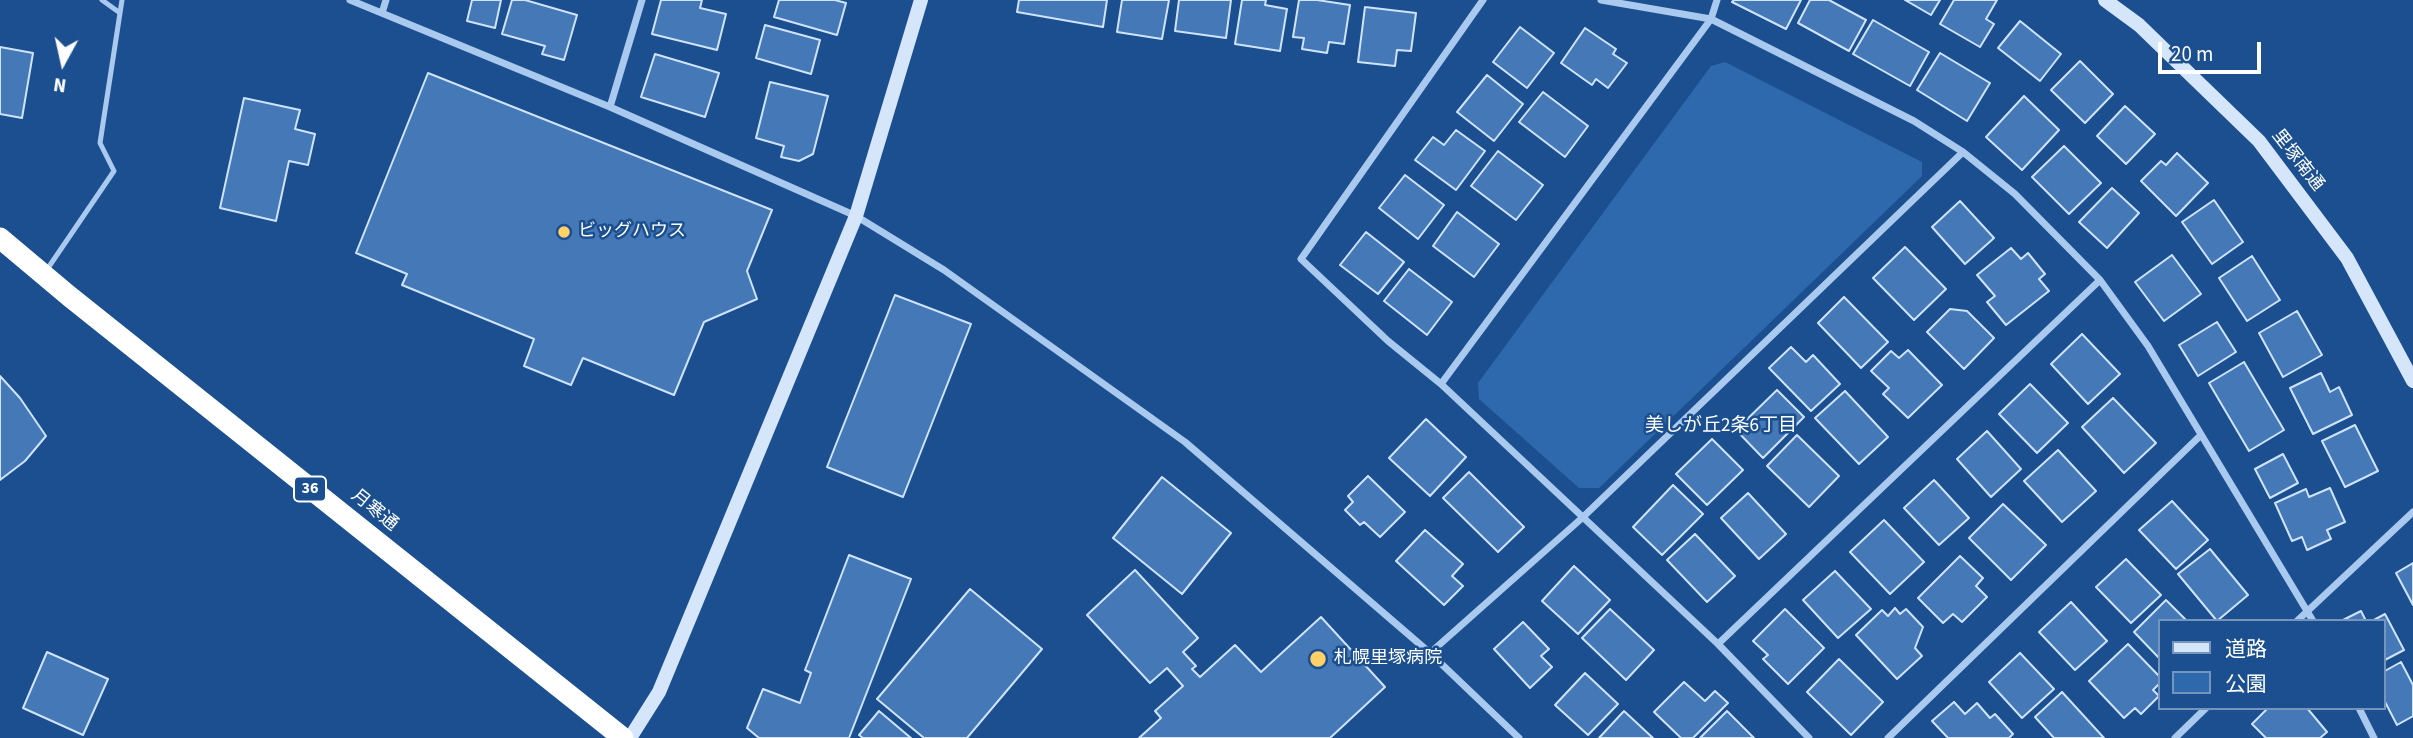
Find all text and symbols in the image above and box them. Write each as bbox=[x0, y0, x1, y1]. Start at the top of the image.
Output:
north arrow bbox=[28, 28, 98, 98]
scale bar bbox=[2161, 28, 2264, 72]
text: 20 m bbox=[2171, 39, 2213, 69]
text: N bbox=[52, 70, 68, 99]
street label: 里塚南通 bbox=[2266, 126, 2328, 196]
place label: ビッグハウス bbox=[578, 221, 686, 243]
marker: ビッグハウス bbox=[556, 224, 572, 240]
district label: 美しが丘2条6丁目 bbox=[1645, 416, 1797, 438]
road number: 36 bbox=[294, 476, 326, 502]
street label: 月寒通 bbox=[346, 486, 402, 536]
legend bbox=[2158, 619, 2385, 710]
text: 道路 bbox=[2225, 634, 2267, 664]
place label: 札幌里塚病院 bbox=[1334, 648, 1442, 670]
marker: 札幌里塚病院 bbox=[1308, 649, 1328, 669]
text: 公園 bbox=[2225, 669, 2267, 699]

